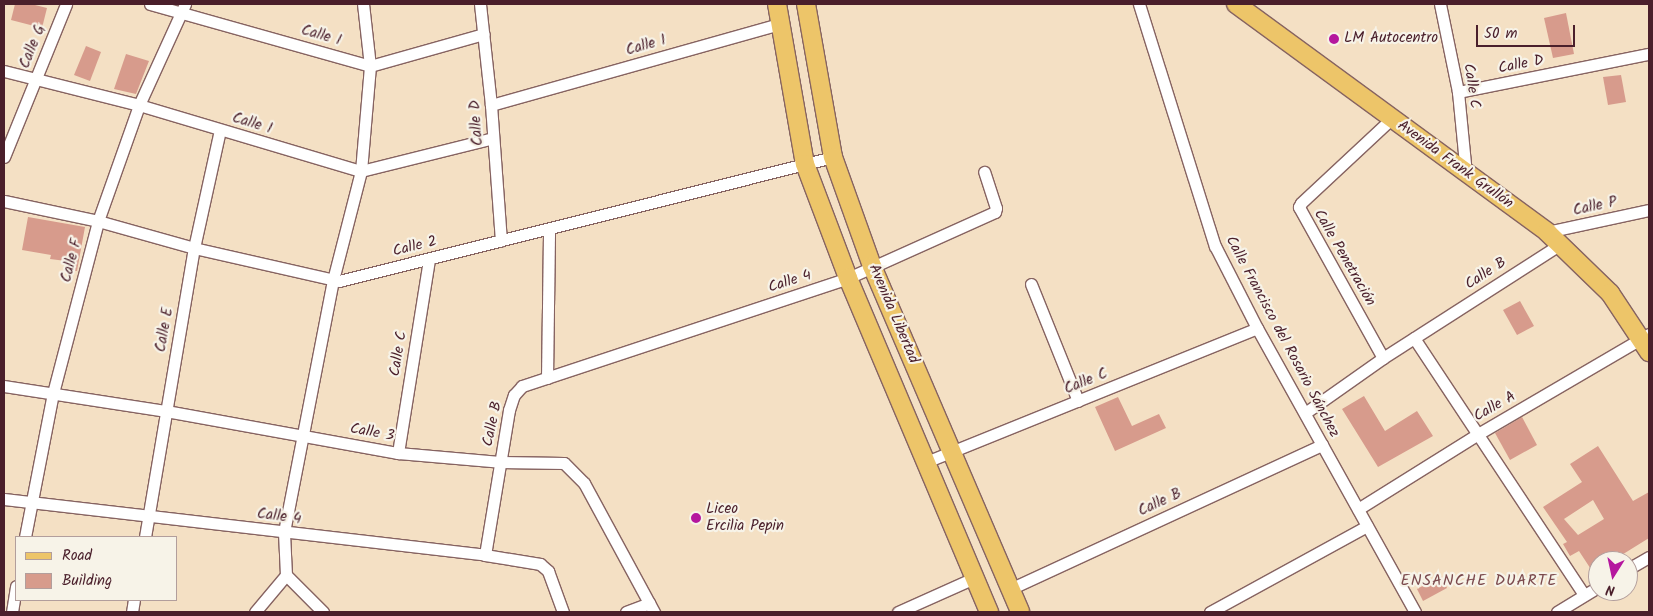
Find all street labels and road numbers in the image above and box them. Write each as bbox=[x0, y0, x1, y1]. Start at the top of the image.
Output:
street label: Calle I bbox=[299, 22, 343, 50]
street label: Calle G bbox=[16, 23, 50, 71]
street label: Calle 1 bbox=[624, 32, 668, 60]
street label: Calle D bbox=[1497, 52, 1545, 78]
street label: Calle C bbox=[1459, 62, 1483, 110]
street label: Calle D bbox=[466, 100, 488, 146]
street label: Calle 1 bbox=[230, 109, 274, 139]
street label: Avenida Frank Grullón bbox=[1394, 117, 1516, 213]
street label: Calle P bbox=[1571, 194, 1619, 220]
street label: Calle Penetración bbox=[1309, 206, 1379, 310]
street label: Calle 2 bbox=[391, 233, 439, 261]
street label: Calle Francisco del Rosario Sánchez bbox=[1221, 233, 1343, 441]
street label: Calle F bbox=[58, 237, 86, 285]
street label: Calle B bbox=[1462, 254, 1510, 294]
street label: Avenida Libertad bbox=[864, 262, 922, 366]
street label: Calle 4 bbox=[766, 267, 814, 297]
street label: Calle E bbox=[152, 306, 178, 354]
street label: Calle C bbox=[387, 330, 411, 378]
street label: Calle C bbox=[1062, 365, 1110, 399]
street label: Calle A bbox=[1471, 388, 1519, 426]
street label: Calle B bbox=[479, 400, 507, 448]
street label: Calle 3 bbox=[348, 420, 396, 446]
street label: Calle B bbox=[1135, 485, 1185, 521]
street label: Calle 4 bbox=[256, 505, 302, 529]

